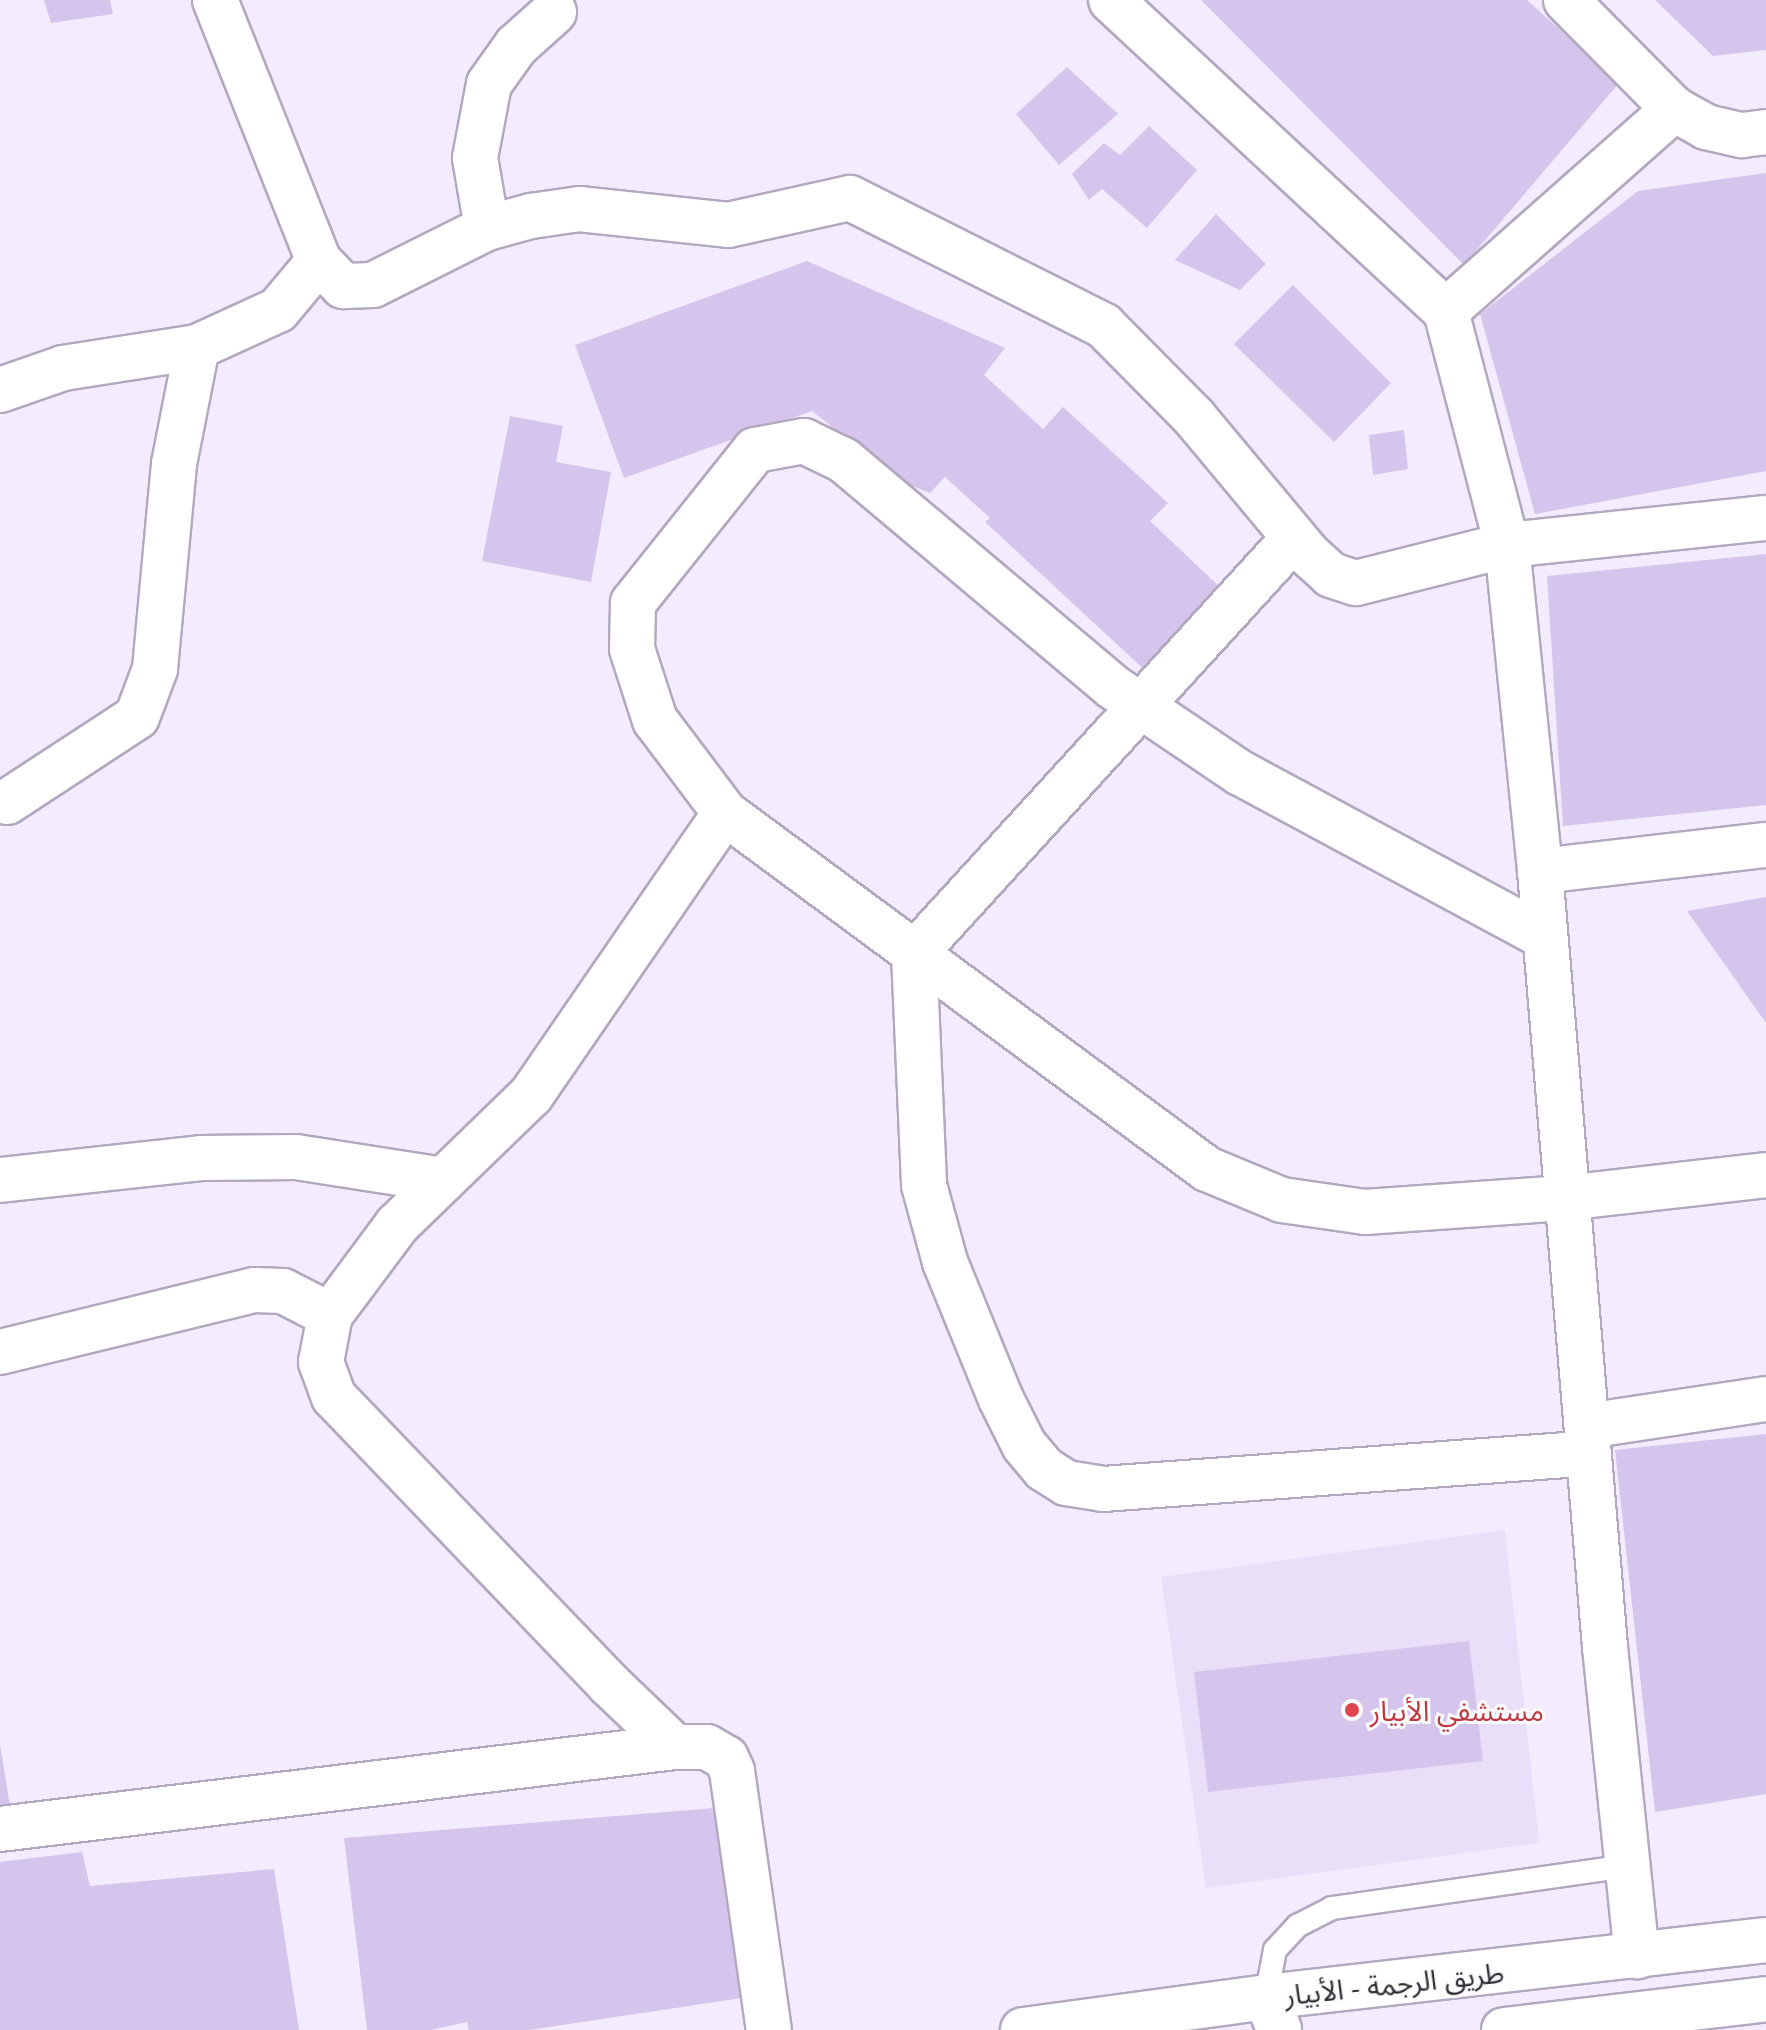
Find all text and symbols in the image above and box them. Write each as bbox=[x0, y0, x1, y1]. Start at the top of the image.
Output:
place label: مستشفي الأبيار bbox=[1370, 1693, 1544, 1727]
marker: مستشفي الأبيار bbox=[1341, 1699, 1363, 1721]
street label: طريق الرجمة - الأبيار bbox=[1283, 1955, 1505, 2011]

